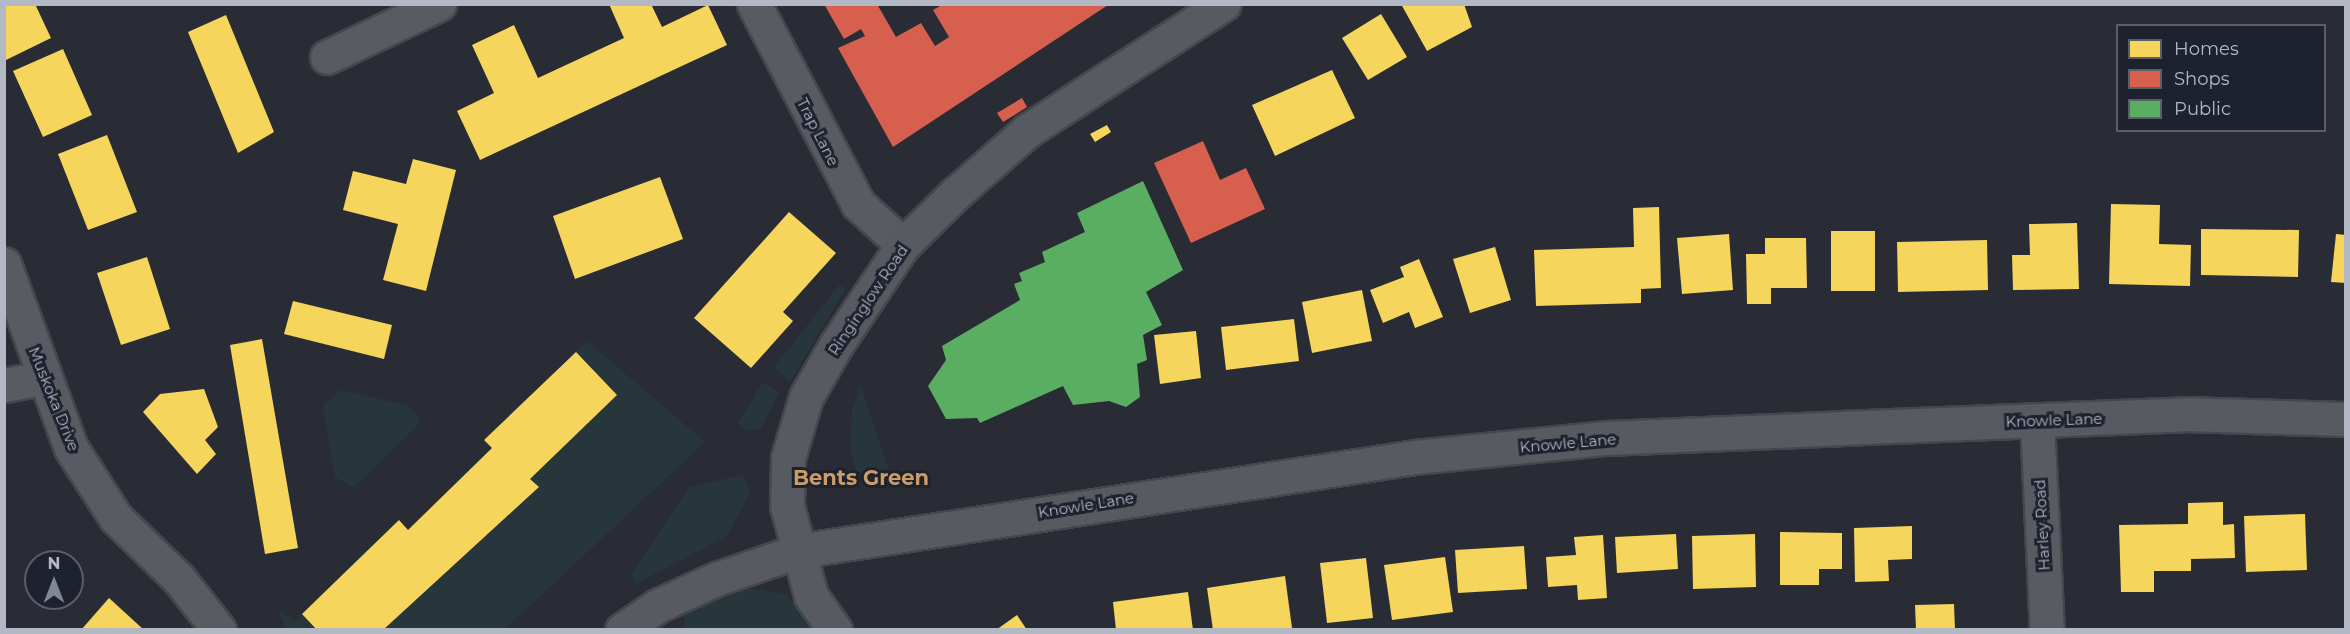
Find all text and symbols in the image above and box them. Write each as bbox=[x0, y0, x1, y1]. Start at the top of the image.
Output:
legend bbox=[2116, 24, 2326, 132]
text: Homes bbox=[2174, 38, 2239, 60]
text: Shops bbox=[2174, 68, 2230, 90]
street label: Trap Lane bbox=[793, 95, 843, 169]
text: Public bbox=[2174, 98, 2231, 120]
street label: Ringinglow Road bbox=[824, 241, 912, 359]
street label: Muskoka Drive bbox=[25, 344, 83, 454]
street label: Knowle Lane bbox=[2005, 409, 2103, 431]
street label: Knowle Lane bbox=[1519, 430, 1617, 456]
district label: Bents Green bbox=[793, 465, 929, 491]
street label: Harley Road bbox=[2031, 479, 2053, 571]
street label: Knowle Lane bbox=[1037, 489, 1135, 521]
north arrow bbox=[24, 550, 84, 610]
text: N bbox=[48, 554, 60, 573]

